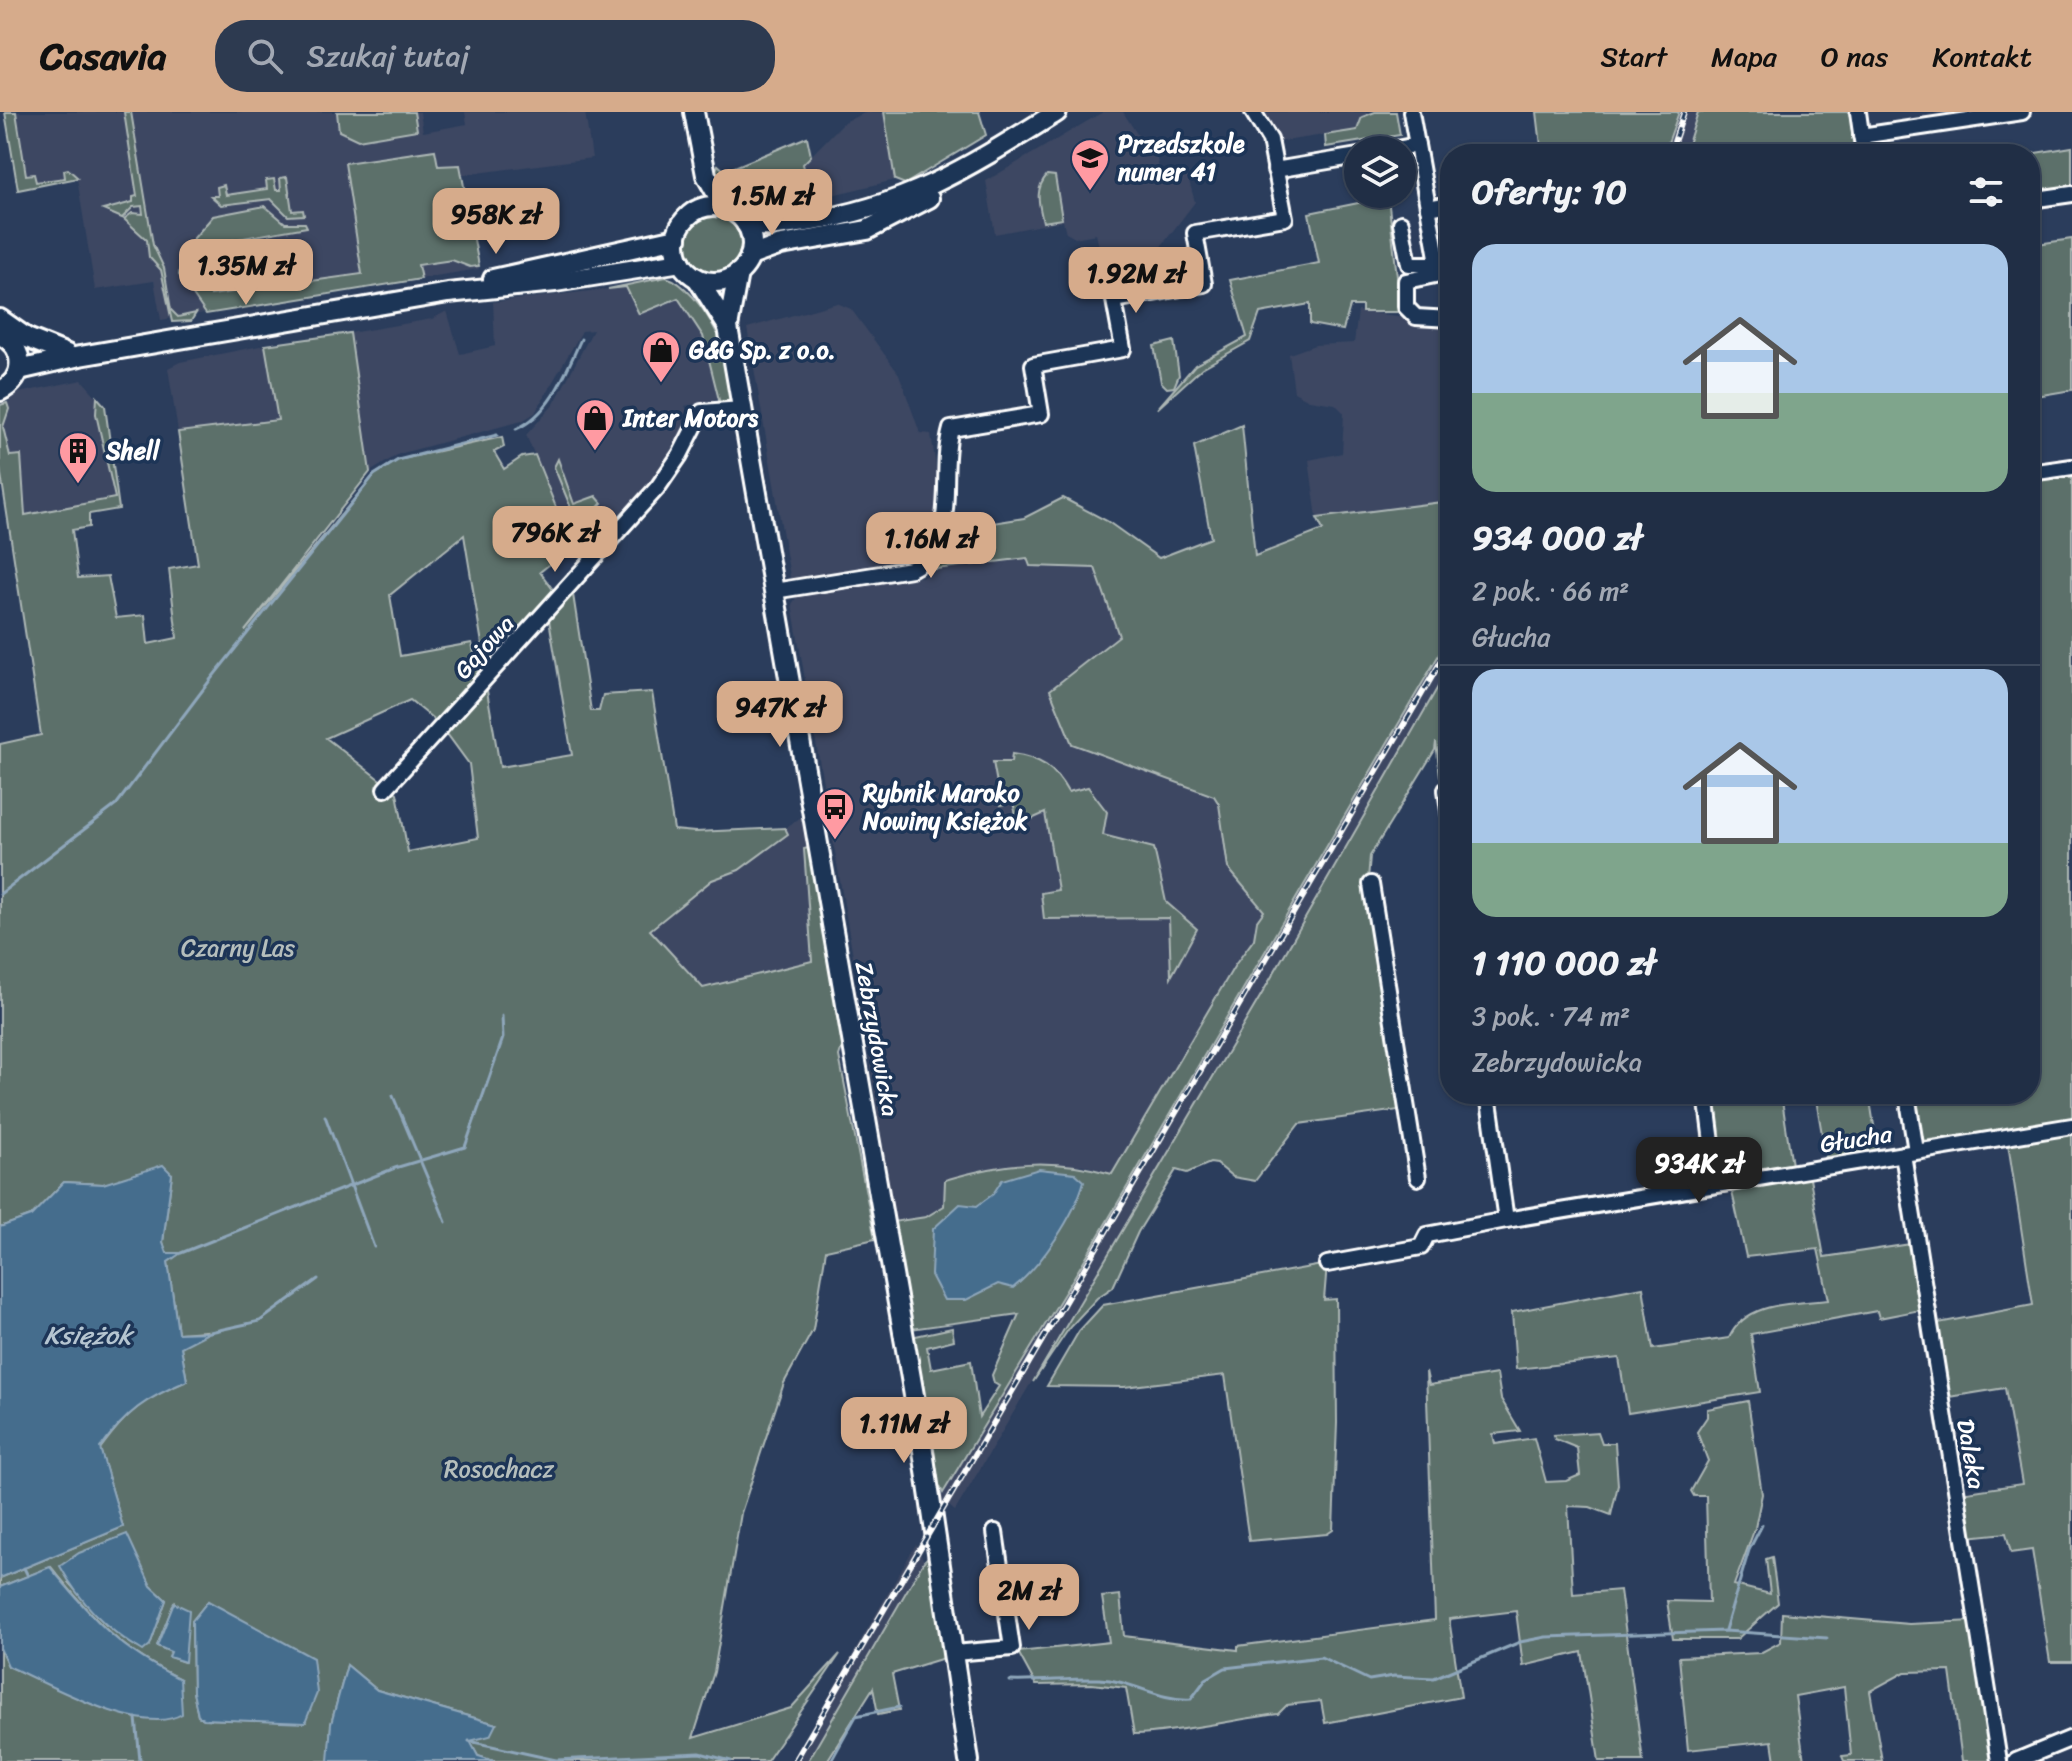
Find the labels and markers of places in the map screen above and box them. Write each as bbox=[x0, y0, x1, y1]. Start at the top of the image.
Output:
place label: Przedszkole numer 41 bbox=[1117, 123, 1245, 193]
school or university icon: Przedszkole numer 41 bbox=[1069, 137, 1111, 192]
pin: 1.5M zł bbox=[698, 169, 846, 237]
pin: 958K zł bbox=[422, 188, 570, 256]
pin: 1.35M zł bbox=[163, 239, 329, 307]
pin: 1.92M zł bbox=[1053, 247, 1219, 315]
shop icon: G&G Sp. z o.o. bbox=[640, 329, 682, 384]
place label: G&G Sp. z o.o. bbox=[689, 329, 836, 371]
shop icon: Inter Motors bbox=[574, 397, 616, 452]
place label: Inter Motors bbox=[621, 397, 759, 439]
building icon: Shell bbox=[57, 430, 99, 485]
place label: Shell bbox=[105, 430, 161, 472]
pin: 796K zł bbox=[481, 506, 629, 574]
pin: 1.16M zł bbox=[848, 512, 1014, 580]
pin: 947K zł bbox=[706, 681, 854, 749]
place label: Rybnik Maroko Nowiny Księżok bbox=[862, 772, 1028, 842]
bus stop icon: Rybnik Maroko Nowiny Księżok bbox=[814, 786, 856, 841]
pin: 934K zł bbox=[1625, 1137, 1773, 1205]
pin: 1.11M zł bbox=[821, 1397, 987, 1465]
pin: 2M zł bbox=[973, 1564, 1085, 1632]

